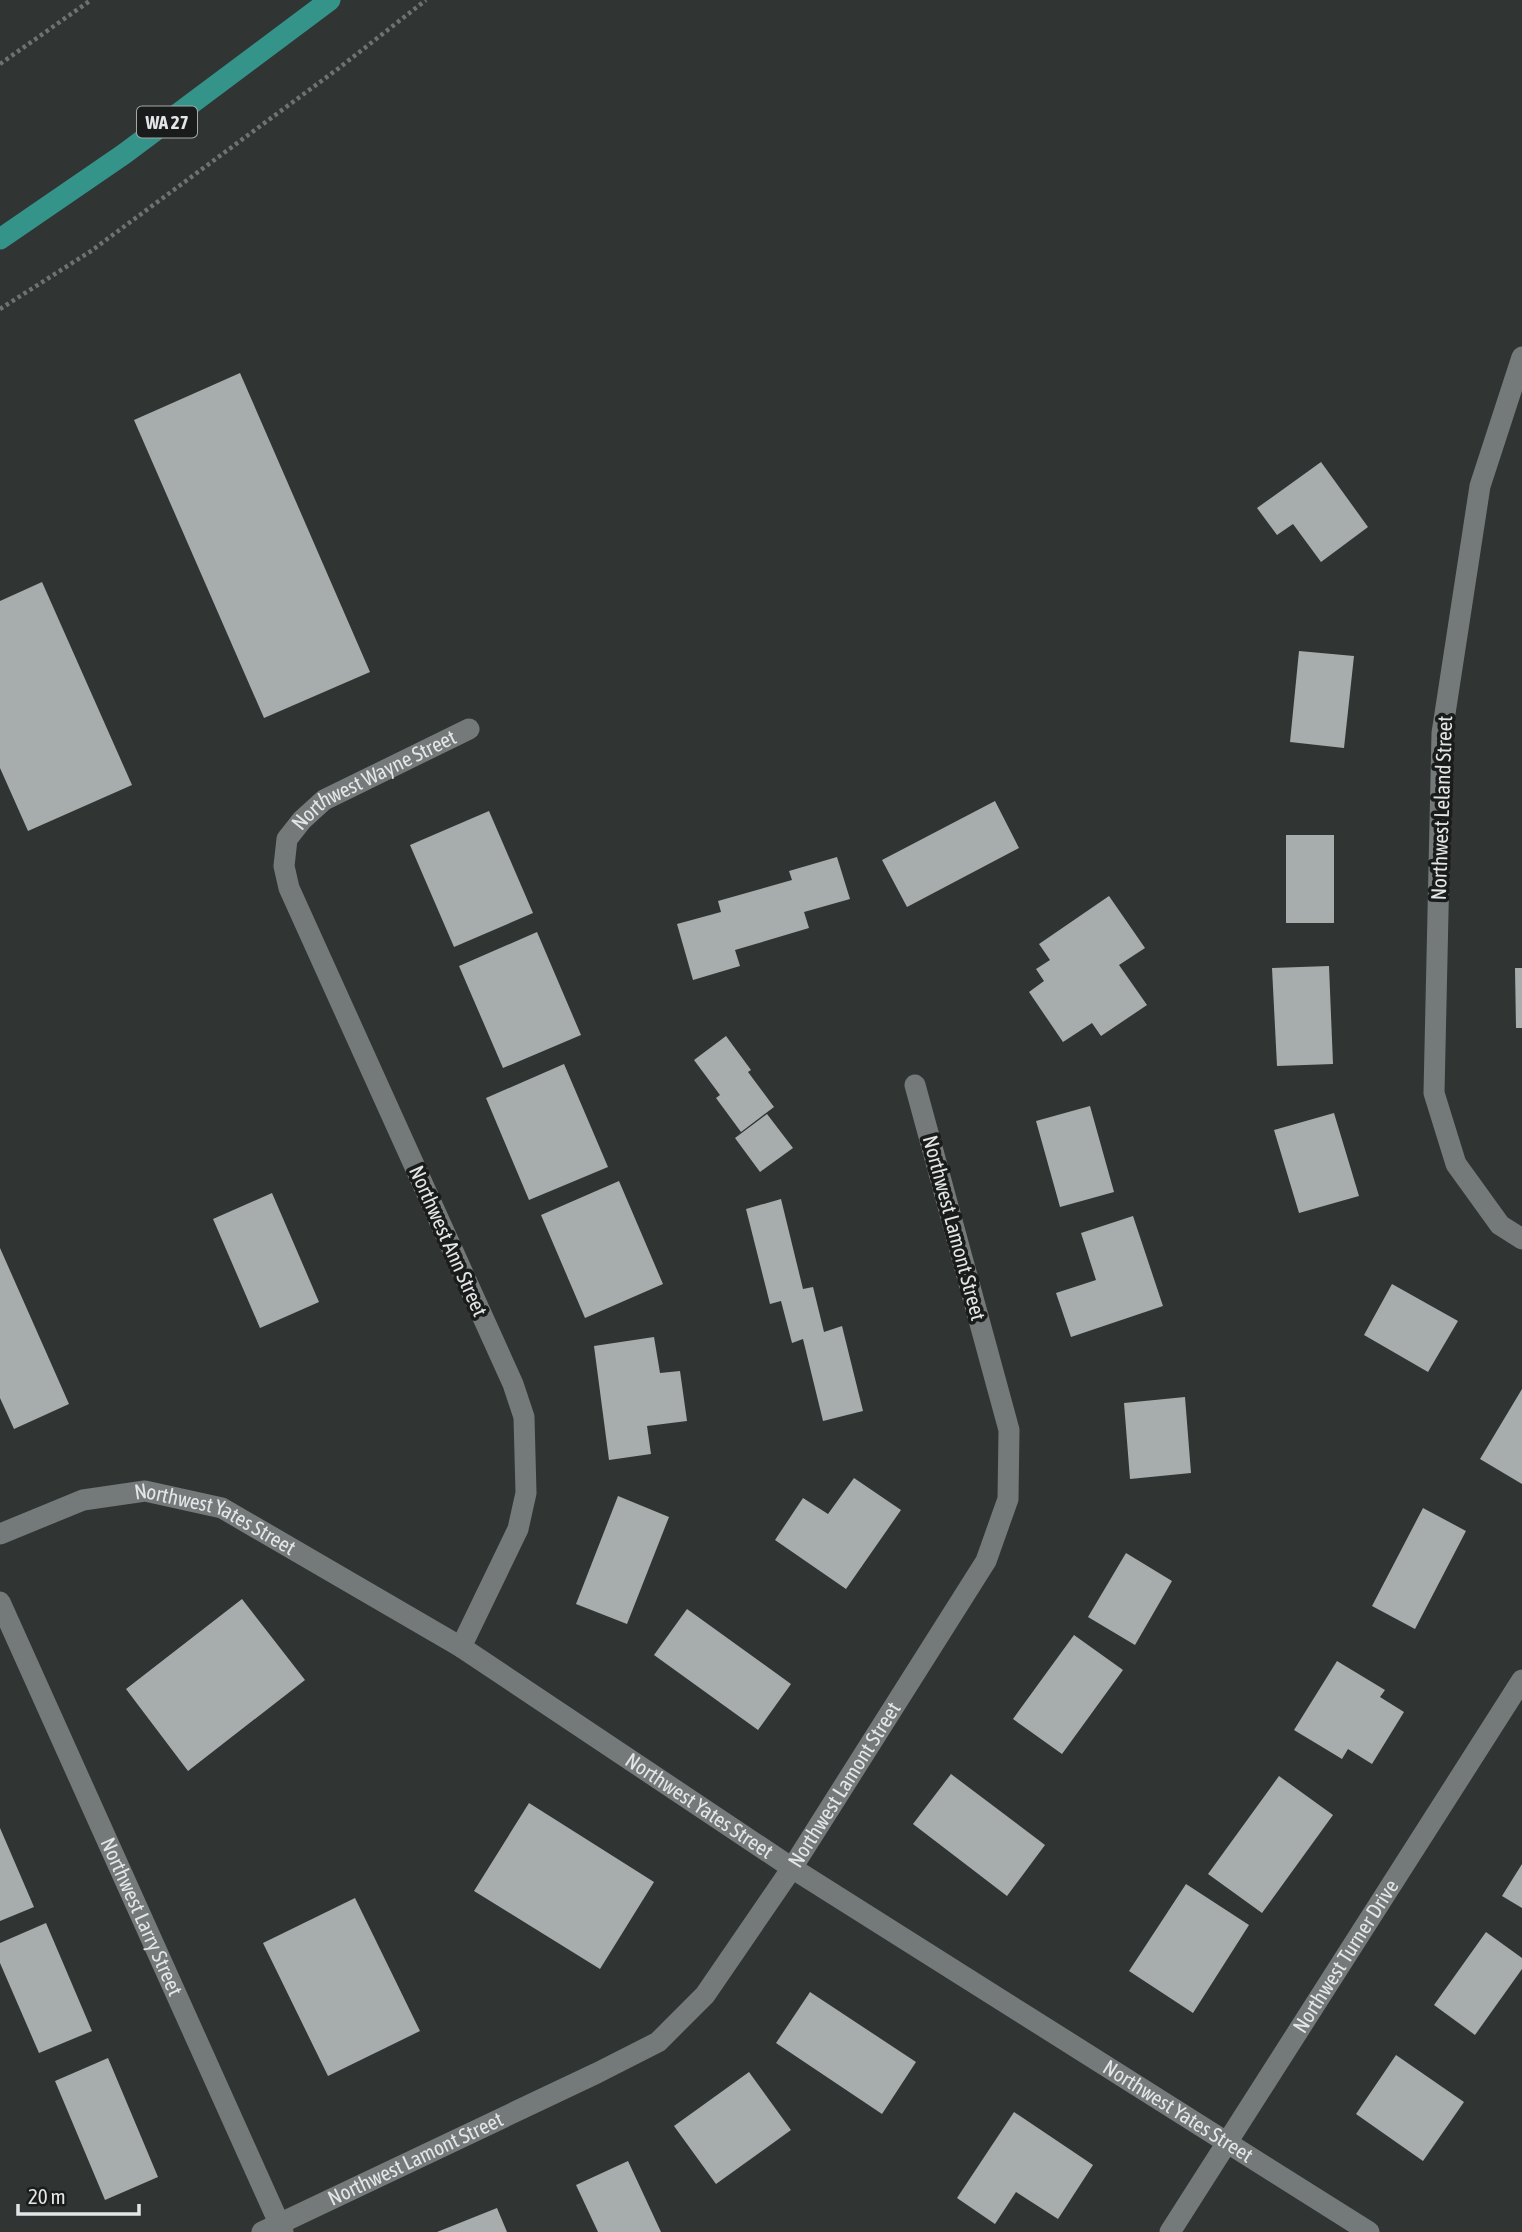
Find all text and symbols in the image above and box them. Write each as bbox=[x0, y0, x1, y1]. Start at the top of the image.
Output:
road number: WA 27 bbox=[137, 106, 197, 138]
street label: Northwest Leland Street bbox=[1426, 715, 1456, 901]
street label: Northwest Wayne Street bbox=[286, 724, 460, 834]
street label: Northwest Lamont Street bbox=[919, 1133, 991, 1323]
street label: Northwest Ann Street bbox=[405, 1162, 493, 1320]
street label: Northwest Yates Street bbox=[133, 1478, 300, 1559]
street label: Northwest Lamont Street bbox=[783, 1697, 905, 1871]
street label: Northwest Yates Street bbox=[621, 1747, 778, 1863]
street label: Northwest Larry Street bbox=[96, 1833, 188, 1999]
street label: Northwest Turner Drive bbox=[1287, 1875, 1403, 2037]
street label: Northwest Yates Street bbox=[1099, 2054, 1258, 2167]
street label: Northwest Lamont Street bbox=[324, 2106, 507, 2210]
scale bar bbox=[18, 2172, 138, 2216]
text: 20 m bbox=[28, 2184, 66, 2208]

